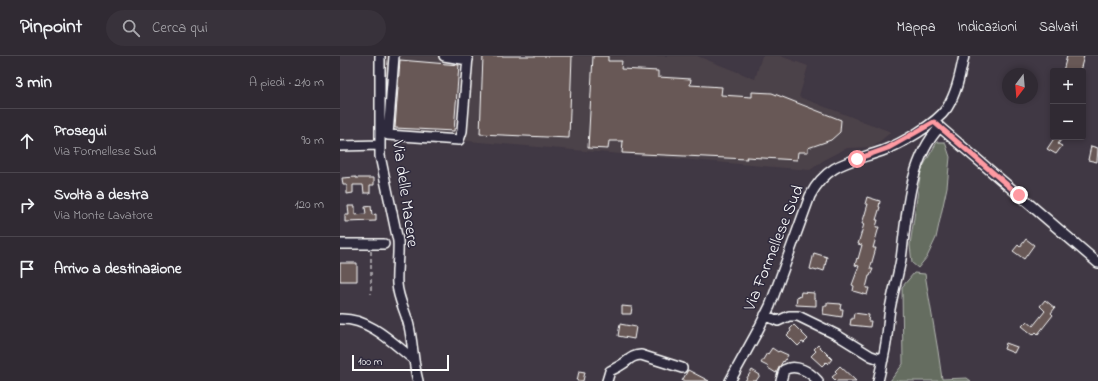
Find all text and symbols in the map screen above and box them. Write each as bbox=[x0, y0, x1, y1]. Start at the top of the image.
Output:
search box bbox=[106, 10, 386, 46]
text: Pinpoint bbox=[20, 14, 82, 41]
icon: search bbox=[120, 17, 142, 39]
text: Cerca qui bbox=[152, 17, 208, 39]
text: Mappa bbox=[897, 17, 935, 38]
text: Indicazioni bbox=[957, 17, 1017, 38]
text: Salvati bbox=[1039, 17, 1078, 38]
north arrow bbox=[1002, 68, 1038, 104]
map controls bbox=[1050, 68, 1086, 140]
button: + bbox=[1050, 68, 1086, 104]
text: 3 min bbox=[16, 70, 52, 95]
text: A piedi · 210 m bbox=[249, 73, 324, 92]
button: − bbox=[1050, 104, 1086, 140]
text: Prosegui bbox=[54, 120, 107, 142]
icon: ahead bbox=[16, 130, 38, 152]
text: 90 m bbox=[301, 131, 324, 150]
street label: Via delle Macere bbox=[385, 138, 425, 249]
text: Via Formellese Sud bbox=[54, 142, 156, 161]
route start bbox=[848, 150, 866, 168]
street label: Via Formellese Sud bbox=[737, 181, 811, 316]
text: Svolta a destra bbox=[54, 184, 149, 206]
route end bbox=[1010, 186, 1028, 204]
icon: right bbox=[16, 194, 38, 216]
text: 120 m bbox=[294, 195, 324, 214]
text: Via Monte Lavatore bbox=[54, 206, 153, 225]
icon: arrive bbox=[16, 258, 38, 280]
text: Arrivo a destinazione bbox=[54, 258, 181, 280]
scale bar bbox=[352, 353, 449, 372]
text: 100 m bbox=[358, 354, 382, 370]

